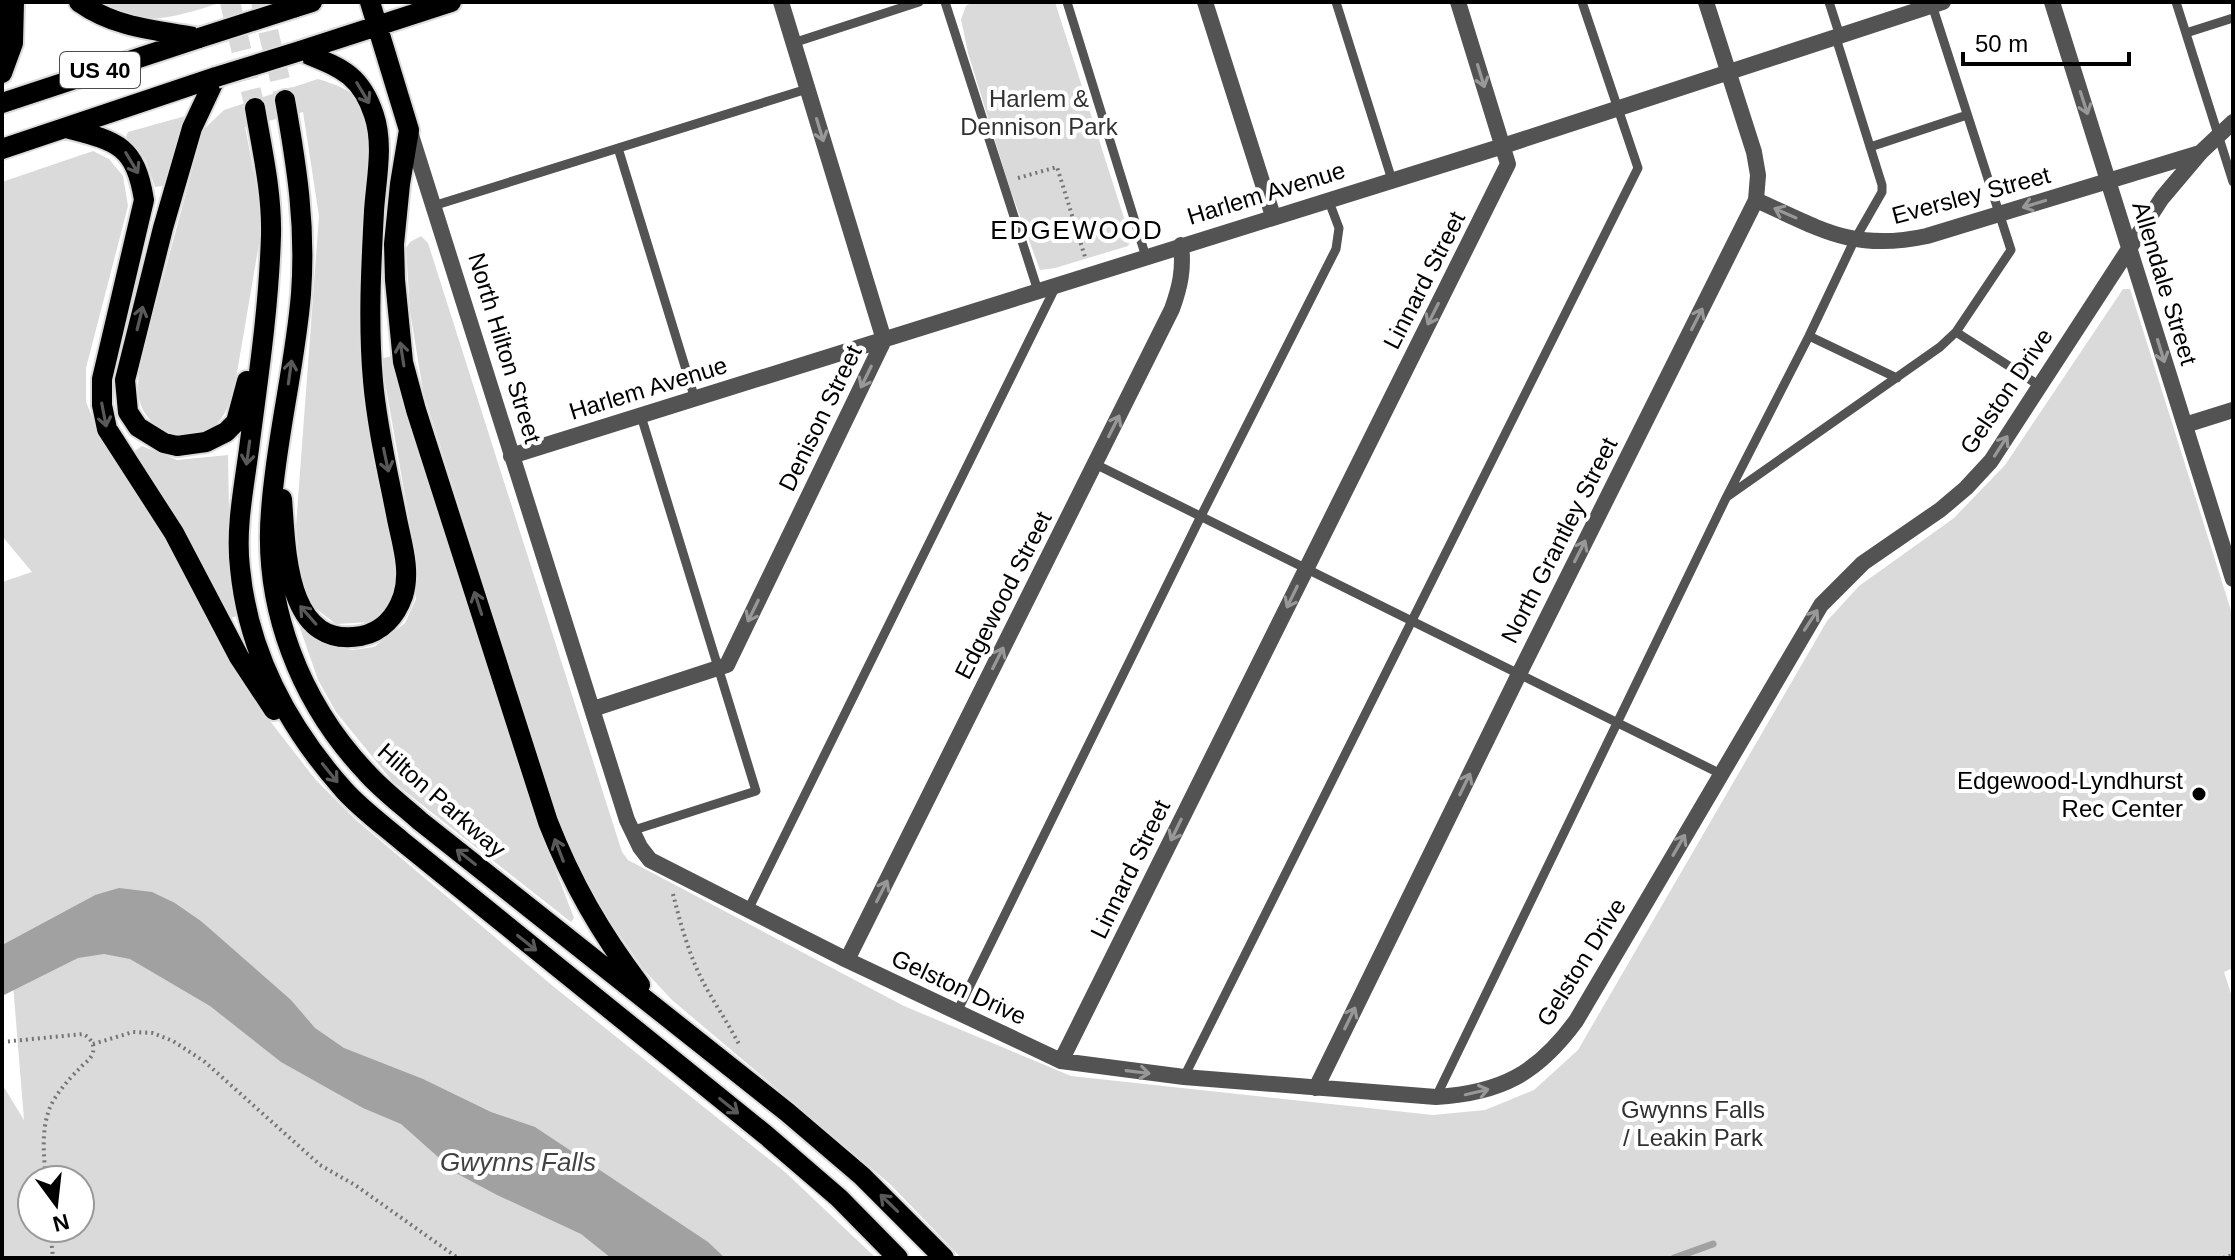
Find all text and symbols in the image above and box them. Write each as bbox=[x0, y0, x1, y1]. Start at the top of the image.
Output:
scale bar bbox=[1963, 16, 2129, 66]
text: 50 m bbox=[1975, 30, 2028, 57]
road number: US 40 bbox=[60, 52, 140, 88]
one-way arrow bbox=[1474, 63, 1489, 89]
one-way arrow bbox=[355, 81, 371, 104]
park label: Harlem & Dennison Park bbox=[960, 85, 1119, 140]
one-way arrow bbox=[2077, 90, 2092, 115]
one-way arrow bbox=[813, 117, 828, 143]
one-way arrow bbox=[124, 151, 140, 174]
street label: Harlem Avenue bbox=[1184, 156, 1348, 230]
street label: Eversley Street bbox=[1889, 161, 2053, 229]
one-way arrow bbox=[2021, 197, 2047, 212]
street label: Allendale Street bbox=[2127, 198, 2203, 368]
one-way arrow bbox=[1773, 205, 1797, 220]
street label: Linnard Street bbox=[1378, 206, 1470, 353]
district label: EDGEWOOD bbox=[990, 215, 1164, 245]
street label: North Hilton Street bbox=[463, 250, 547, 447]
one-way arrow bbox=[1425, 302, 1440, 326]
one-way arrow bbox=[133, 306, 148, 332]
one-way arrow bbox=[1690, 308, 1705, 332]
street label: Gelston Drive bbox=[1954, 323, 2058, 459]
one-way arrow bbox=[2155, 338, 2170, 363]
street label: Denison Street bbox=[773, 340, 867, 495]
one-way arrow bbox=[394, 342, 409, 367]
street label: Harlem Avenue bbox=[566, 351, 730, 425]
one-way arrow bbox=[283, 360, 298, 385]
one-way arrow bbox=[858, 364, 873, 388]
one-way arrow bbox=[98, 402, 113, 427]
one-way arrow bbox=[1107, 414, 1122, 438]
street label: North Grantley Street bbox=[1495, 433, 1623, 647]
one-way arrow bbox=[1993, 435, 2009, 458]
one-way arrow bbox=[240, 440, 255, 465]
one-way arrow bbox=[379, 446, 394, 472]
street label: Edgewood Street bbox=[949, 507, 1057, 683]
one-way arrow bbox=[1573, 540, 1589, 564]
one-way arrow bbox=[1284, 585, 1299, 609]
one-way arrow bbox=[470, 590, 485, 616]
one-way arrow bbox=[745, 598, 760, 622]
one-way arrow bbox=[299, 606, 317, 626]
one-way arrow bbox=[1803, 610, 1819, 632]
one-way arrow bbox=[991, 647, 1006, 671]
street label: Hilton Parkway bbox=[373, 737, 511, 863]
one-way arrow bbox=[321, 762, 339, 783]
place label: Edgewood-Lyndhurst Rec Center bbox=[1957, 767, 2183, 822]
one-way arrow bbox=[1457, 773, 1473, 797]
marker: Edgewood-Lyndhurst Rec Center bbox=[2190, 785, 2208, 803]
street label: Linnard Street bbox=[1085, 795, 1175, 943]
one-way arrow bbox=[1168, 817, 1183, 841]
one-way arrow bbox=[1672, 834, 1688, 857]
one-way arrow bbox=[551, 838, 565, 863]
one-way arrow bbox=[456, 848, 477, 866]
one-way arrow bbox=[874, 879, 890, 903]
street label: Gelston Drive bbox=[1531, 893, 1631, 1031]
one-way arrow bbox=[516, 934, 537, 951]
street label: Gelston Drive bbox=[887, 944, 1031, 1030]
one-way arrow bbox=[1343, 1006, 1358, 1030]
one-way arrow bbox=[1124, 1064, 1151, 1079]
one-way arrow bbox=[1463, 1084, 1489, 1099]
park label: Gwynns Falls / Leakin Park bbox=[1621, 1096, 1765, 1151]
one-way arrow bbox=[718, 1097, 739, 1115]
water label: Gwynns Falls bbox=[440, 1147, 596, 1177]
north arrow bbox=[16, 1164, 96, 1244]
one-way arrow bbox=[879, 1193, 899, 1212]
text: N bbox=[50, 1209, 72, 1237]

